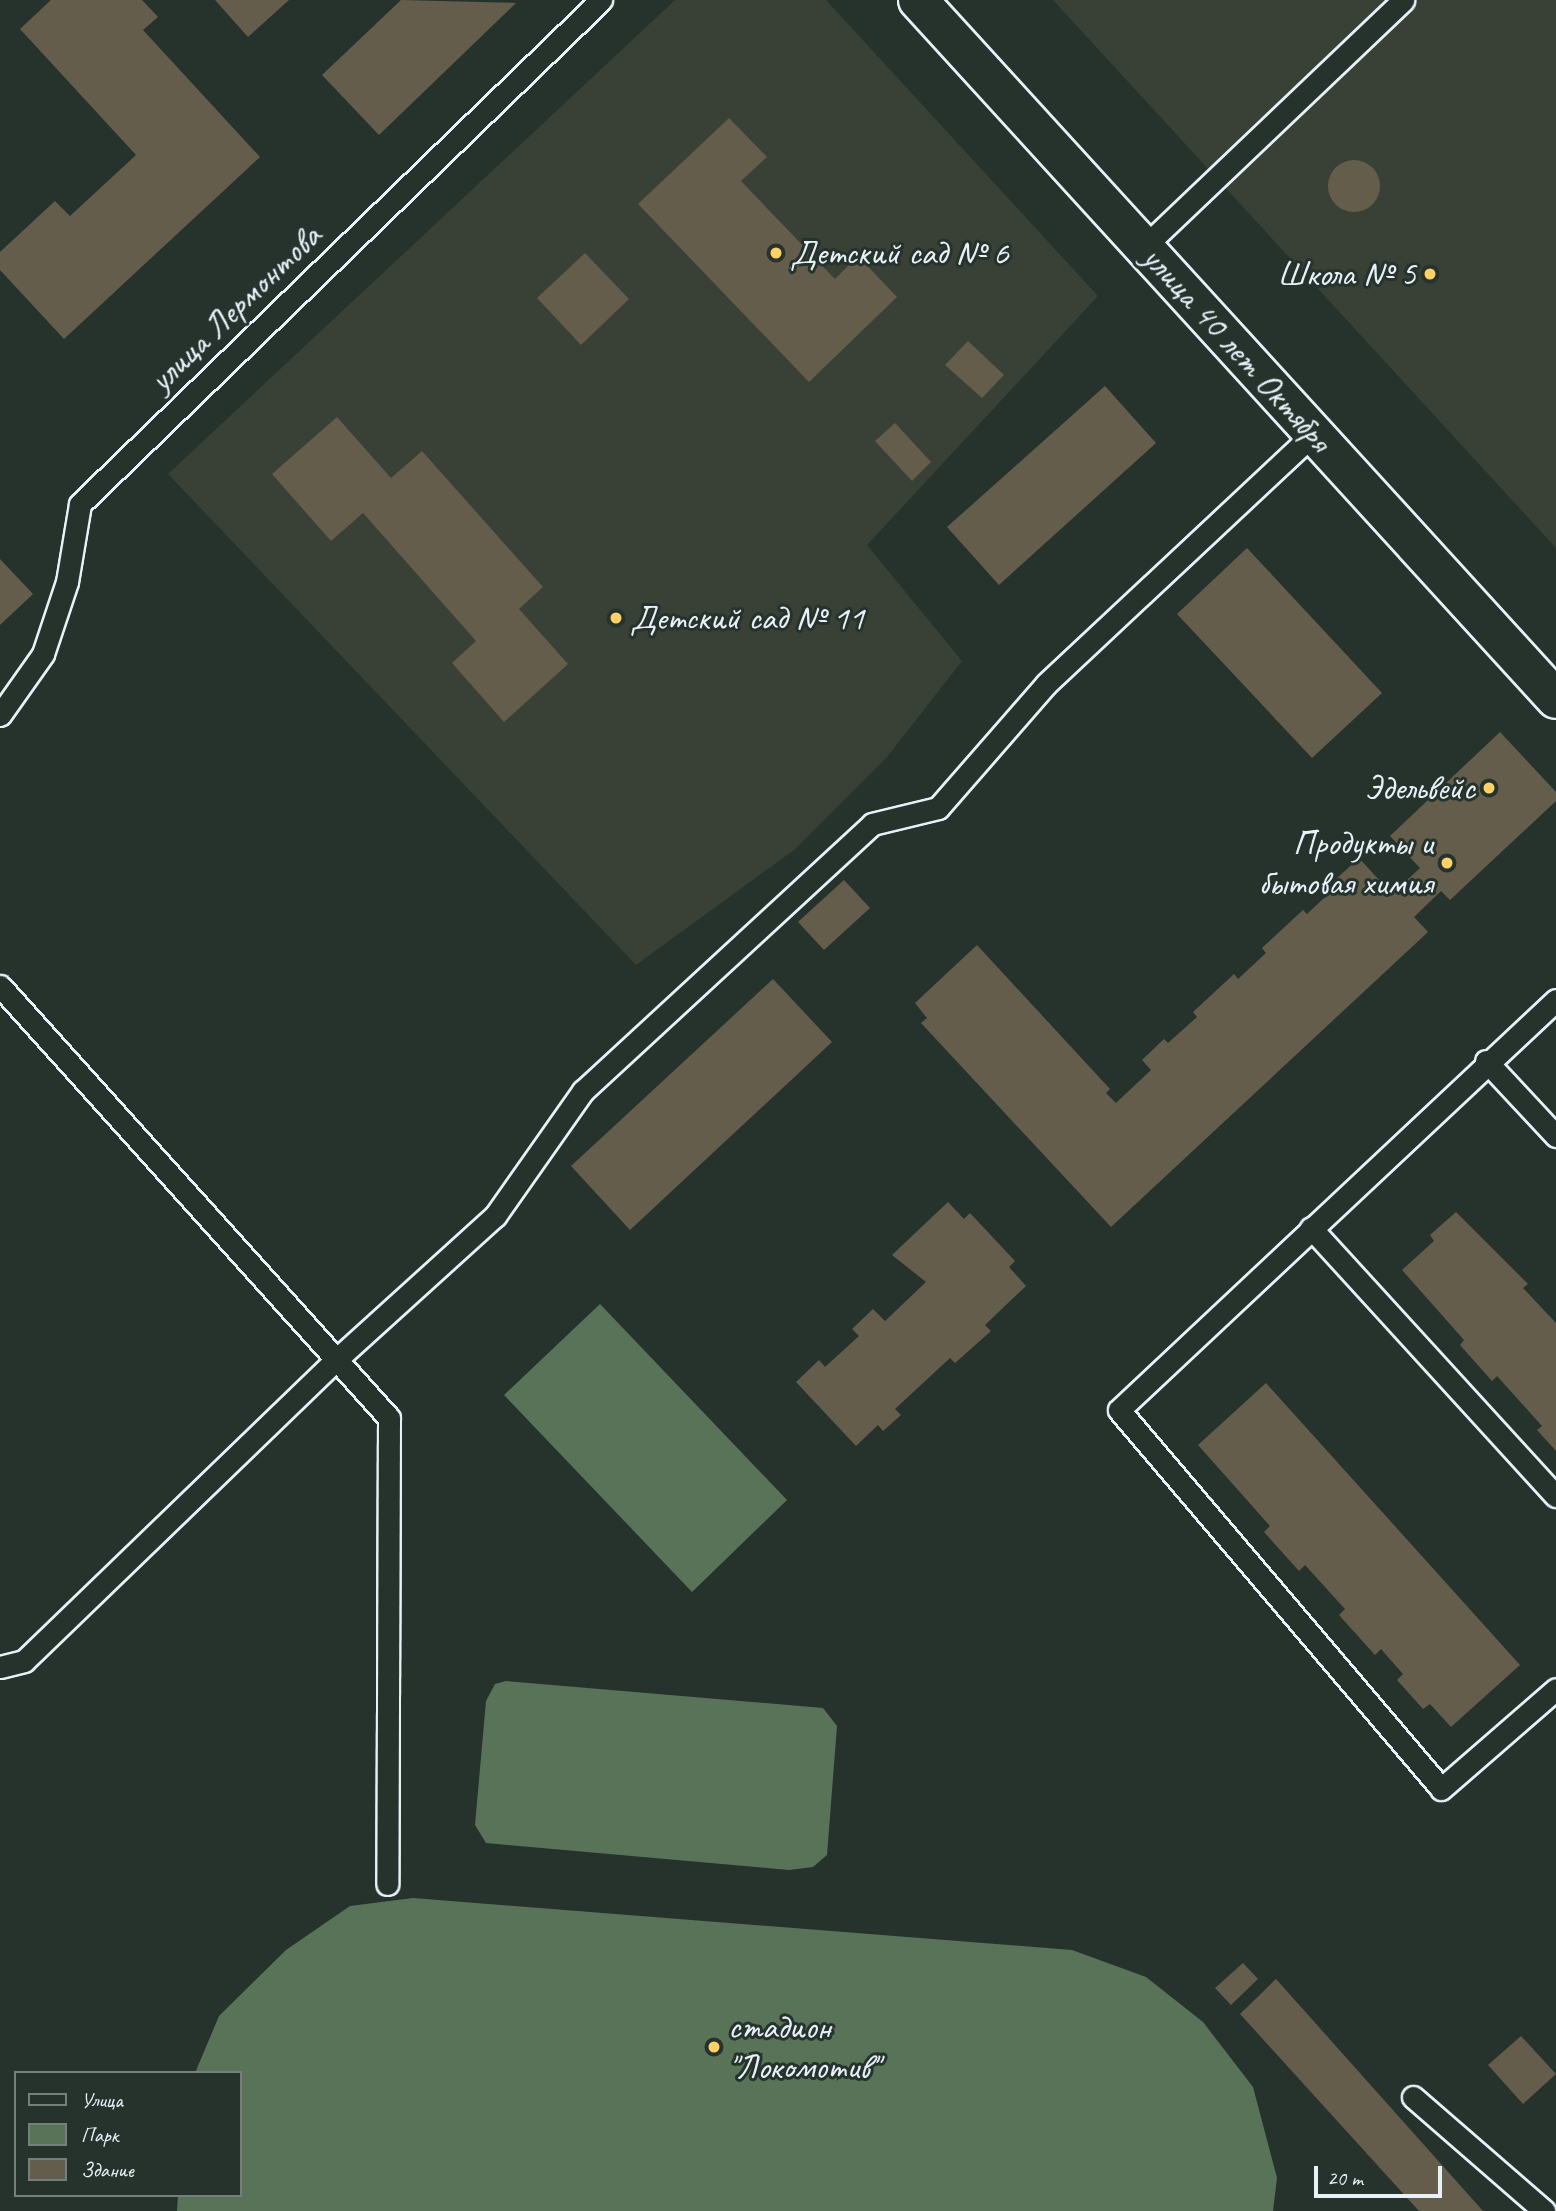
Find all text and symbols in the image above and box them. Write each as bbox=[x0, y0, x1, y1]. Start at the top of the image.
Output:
street label: улица Лермонтова bbox=[140, 215, 330, 401]
place label: Детский сад № 6 bbox=[790, 232, 1009, 274]
street label: улица 40 лет Октября bbox=[1132, 235, 1342, 463]
marker: Детский сад № 6 bbox=[768, 245, 784, 261]
place label: Школа № 5 bbox=[1277, 253, 1416, 295]
marker: Школа № 5 bbox=[1422, 266, 1438, 282]
place label: Детский сад № 11 bbox=[630, 597, 864, 639]
marker: Детский сад № 11 bbox=[608, 610, 624, 626]
place label: Эдельвейс bbox=[1364, 767, 1475, 809]
marker: Эдельвейс bbox=[1481, 780, 1497, 796]
place label: Продукты и бытовая химия bbox=[1257, 822, 1433, 904]
marker: Продукты и бытовая химия bbox=[1439, 855, 1455, 871]
place label: стадион "Локомотив" bbox=[728, 2006, 878, 2088]
marker: стадион "Локомотив" bbox=[706, 2039, 722, 2055]
legend bbox=[14, 2071, 242, 2197]
text: Улица bbox=[81, 2087, 123, 2113]
text: Парк bbox=[81, 2122, 118, 2148]
scale bar bbox=[1318, 2152, 1446, 2196]
text: Здание bbox=[81, 2157, 134, 2183]
text: 20 m bbox=[1327, 2165, 1363, 2191]

